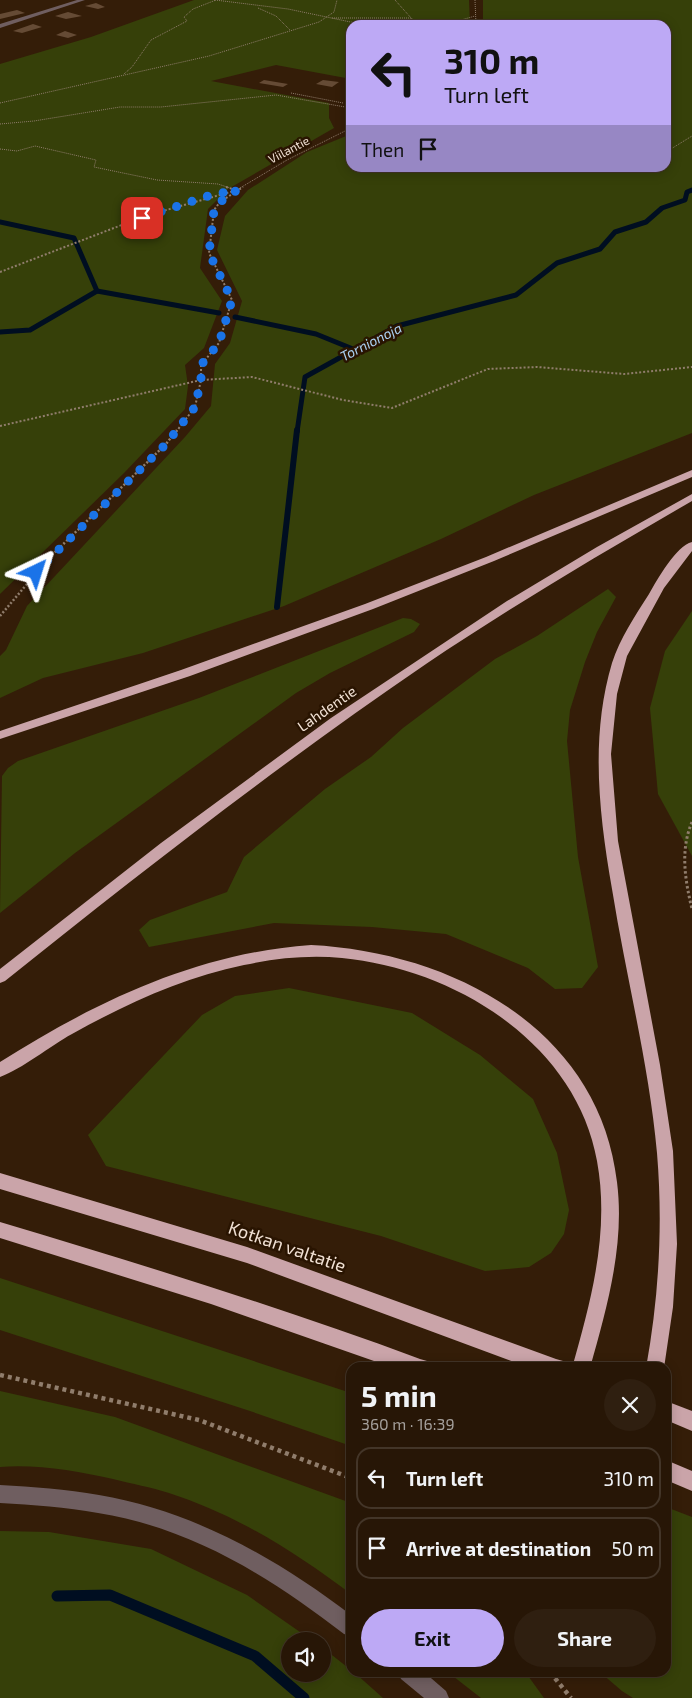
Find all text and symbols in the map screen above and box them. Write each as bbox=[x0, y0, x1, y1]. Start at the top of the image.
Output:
text: 310 m bbox=[444, 39, 539, 81]
icon: left bbox=[361, 40, 426, 105]
text: Turn left bbox=[444, 81, 529, 107]
street label: Viilantie bbox=[266, 133, 311, 166]
icon: arrive bbox=[414, 135, 442, 163]
text: Then bbox=[361, 138, 404, 161]
pin bbox=[121, 197, 163, 239]
icon: arrive bbox=[128, 204, 156, 232]
water label: Tornionoja bbox=[337, 319, 404, 364]
position arrow bbox=[9, 545, 61, 597]
street label: Lahdentie bbox=[294, 681, 359, 735]
street label: Kotkan valtatie bbox=[226, 1216, 349, 1276]
text: 5 min bbox=[361, 1377, 437, 1413]
button: close bbox=[604, 1379, 656, 1431]
text: 360 m · 16:39 bbox=[361, 1414, 455, 1433]
icon: left bbox=[363, 1464, 391, 1492]
text: Turn left bbox=[406, 1467, 483, 1490]
text: 310 m bbox=[604, 1467, 654, 1490]
icon: arrive bbox=[363, 1534, 391, 1562]
text: Arrive at destination bbox=[406, 1537, 591, 1560]
text: 50 m bbox=[611, 1537, 654, 1560]
button: Exit bbox=[361, 1609, 504, 1667]
button: Share bbox=[514, 1609, 656, 1667]
map controls bbox=[281, 1632, 331, 1682]
button: sound bbox=[281, 1632, 331, 1682]

